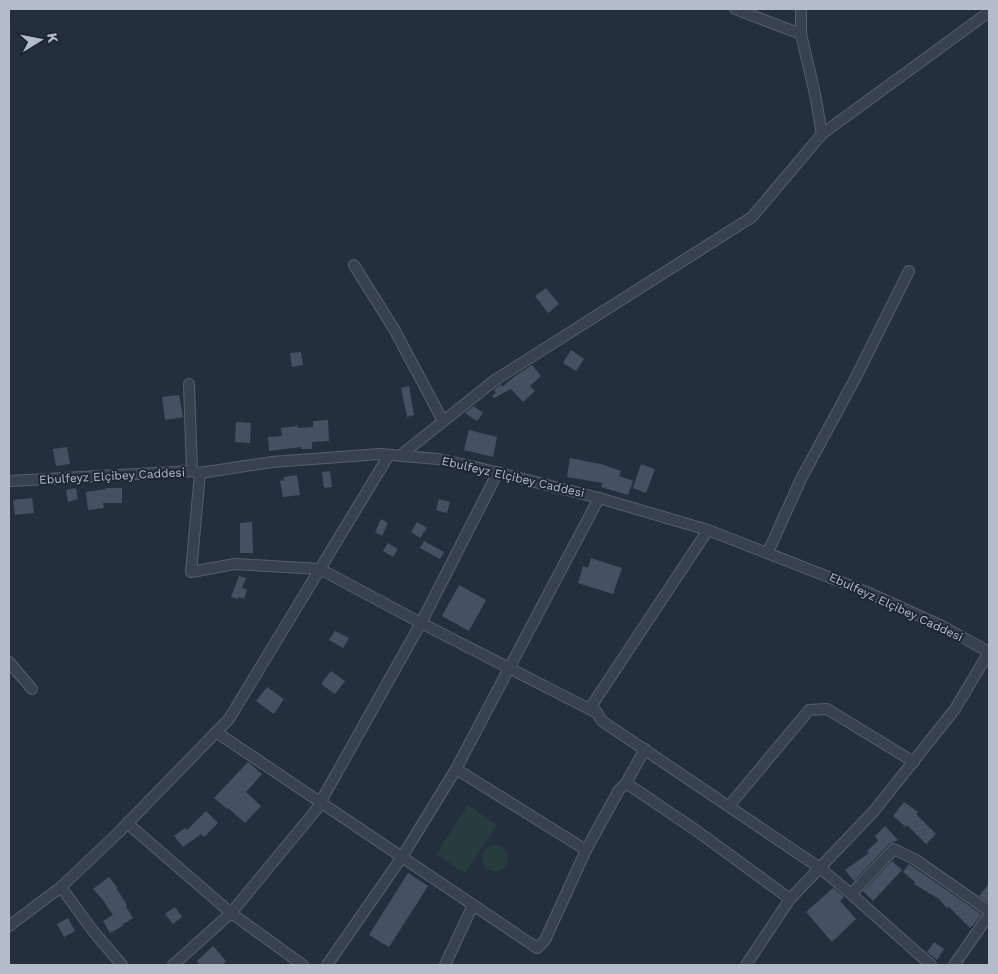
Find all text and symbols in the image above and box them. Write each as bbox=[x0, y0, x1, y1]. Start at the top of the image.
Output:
north arrow bbox=[15, 15, 65, 65]
text: K bbox=[44, 32, 62, 44]
street label: Ebulfeyz Elçibey Caddesi bbox=[440, 454, 586, 500]
street label: Ebulfeyz Elçibey Caddesi bbox=[39, 465, 185, 487]
street label: Ebulfeyz Elçibey Caddesi bbox=[827, 570, 965, 644]

